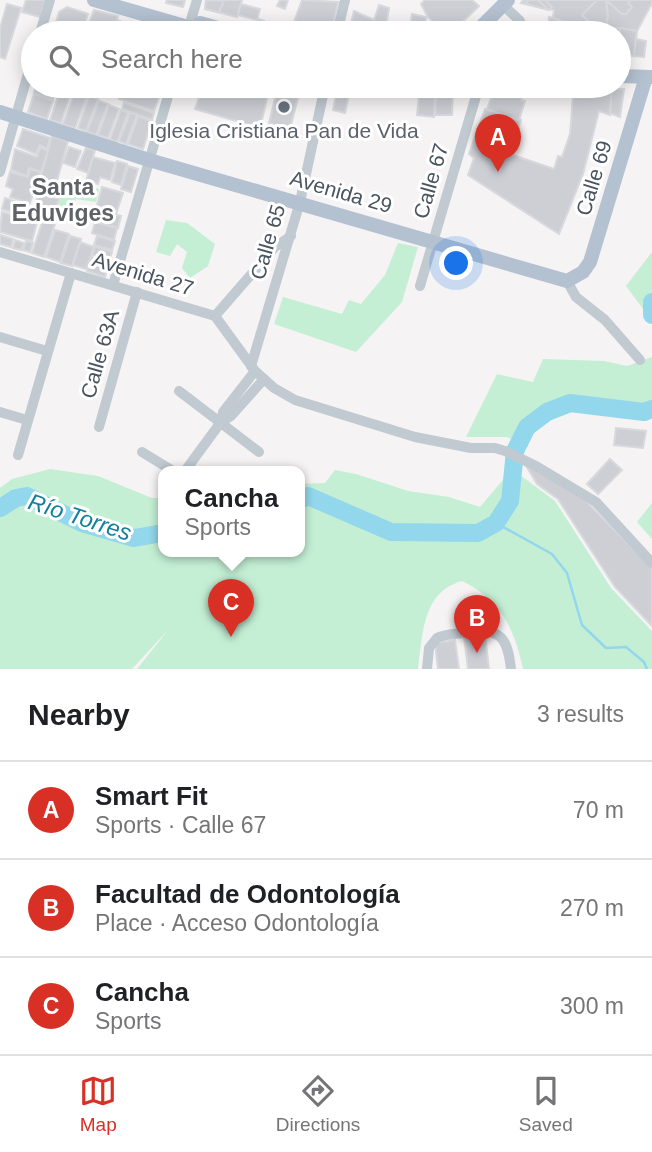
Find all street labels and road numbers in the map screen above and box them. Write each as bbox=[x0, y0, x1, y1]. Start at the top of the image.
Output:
street label: Calle 69 bbox=[571, 138, 616, 218]
street label: Calle 67 bbox=[409, 141, 452, 221]
street label: Avenida 29 bbox=[288, 166, 395, 217]
street label: Calle 65 bbox=[246, 202, 289, 282]
street label: Avenida 27 bbox=[90, 247, 197, 300]
street label: Calle 63A bbox=[76, 307, 123, 401]

